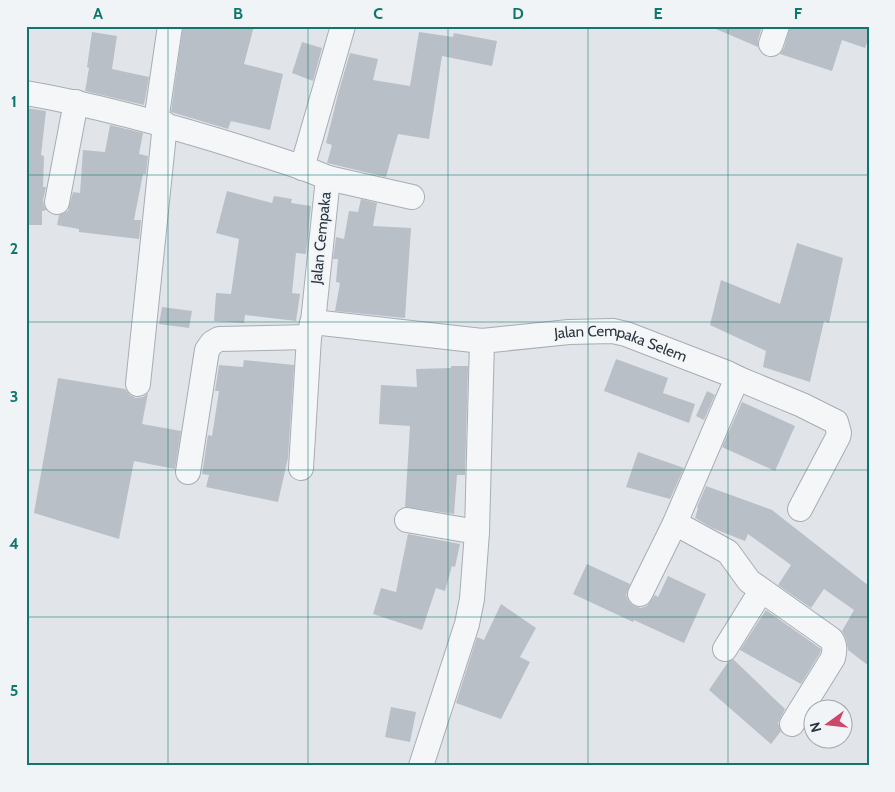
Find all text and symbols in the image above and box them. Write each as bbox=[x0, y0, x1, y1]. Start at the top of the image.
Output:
text: A bbox=[93, 4, 103, 23]
text: B bbox=[233, 4, 243, 23]
text: C bbox=[373, 4, 383, 23]
text: D bbox=[512, 4, 524, 23]
text: E bbox=[653, 4, 663, 23]
text: F bbox=[794, 4, 803, 23]
text: 1 bbox=[11, 92, 17, 111]
street label: Jalan Cempaka bbox=[307, 190, 335, 286]
text: 2 bbox=[10, 239, 18, 258]
street label: Jalan Cempaka Selem bbox=[552, 322, 689, 366]
text: 3 bbox=[10, 387, 18, 406]
text: 4 bbox=[9, 534, 19, 553]
text: 5 bbox=[10, 681, 18, 700]
north arrow bbox=[802, 700, 852, 750]
text: N bbox=[805, 720, 825, 734]

